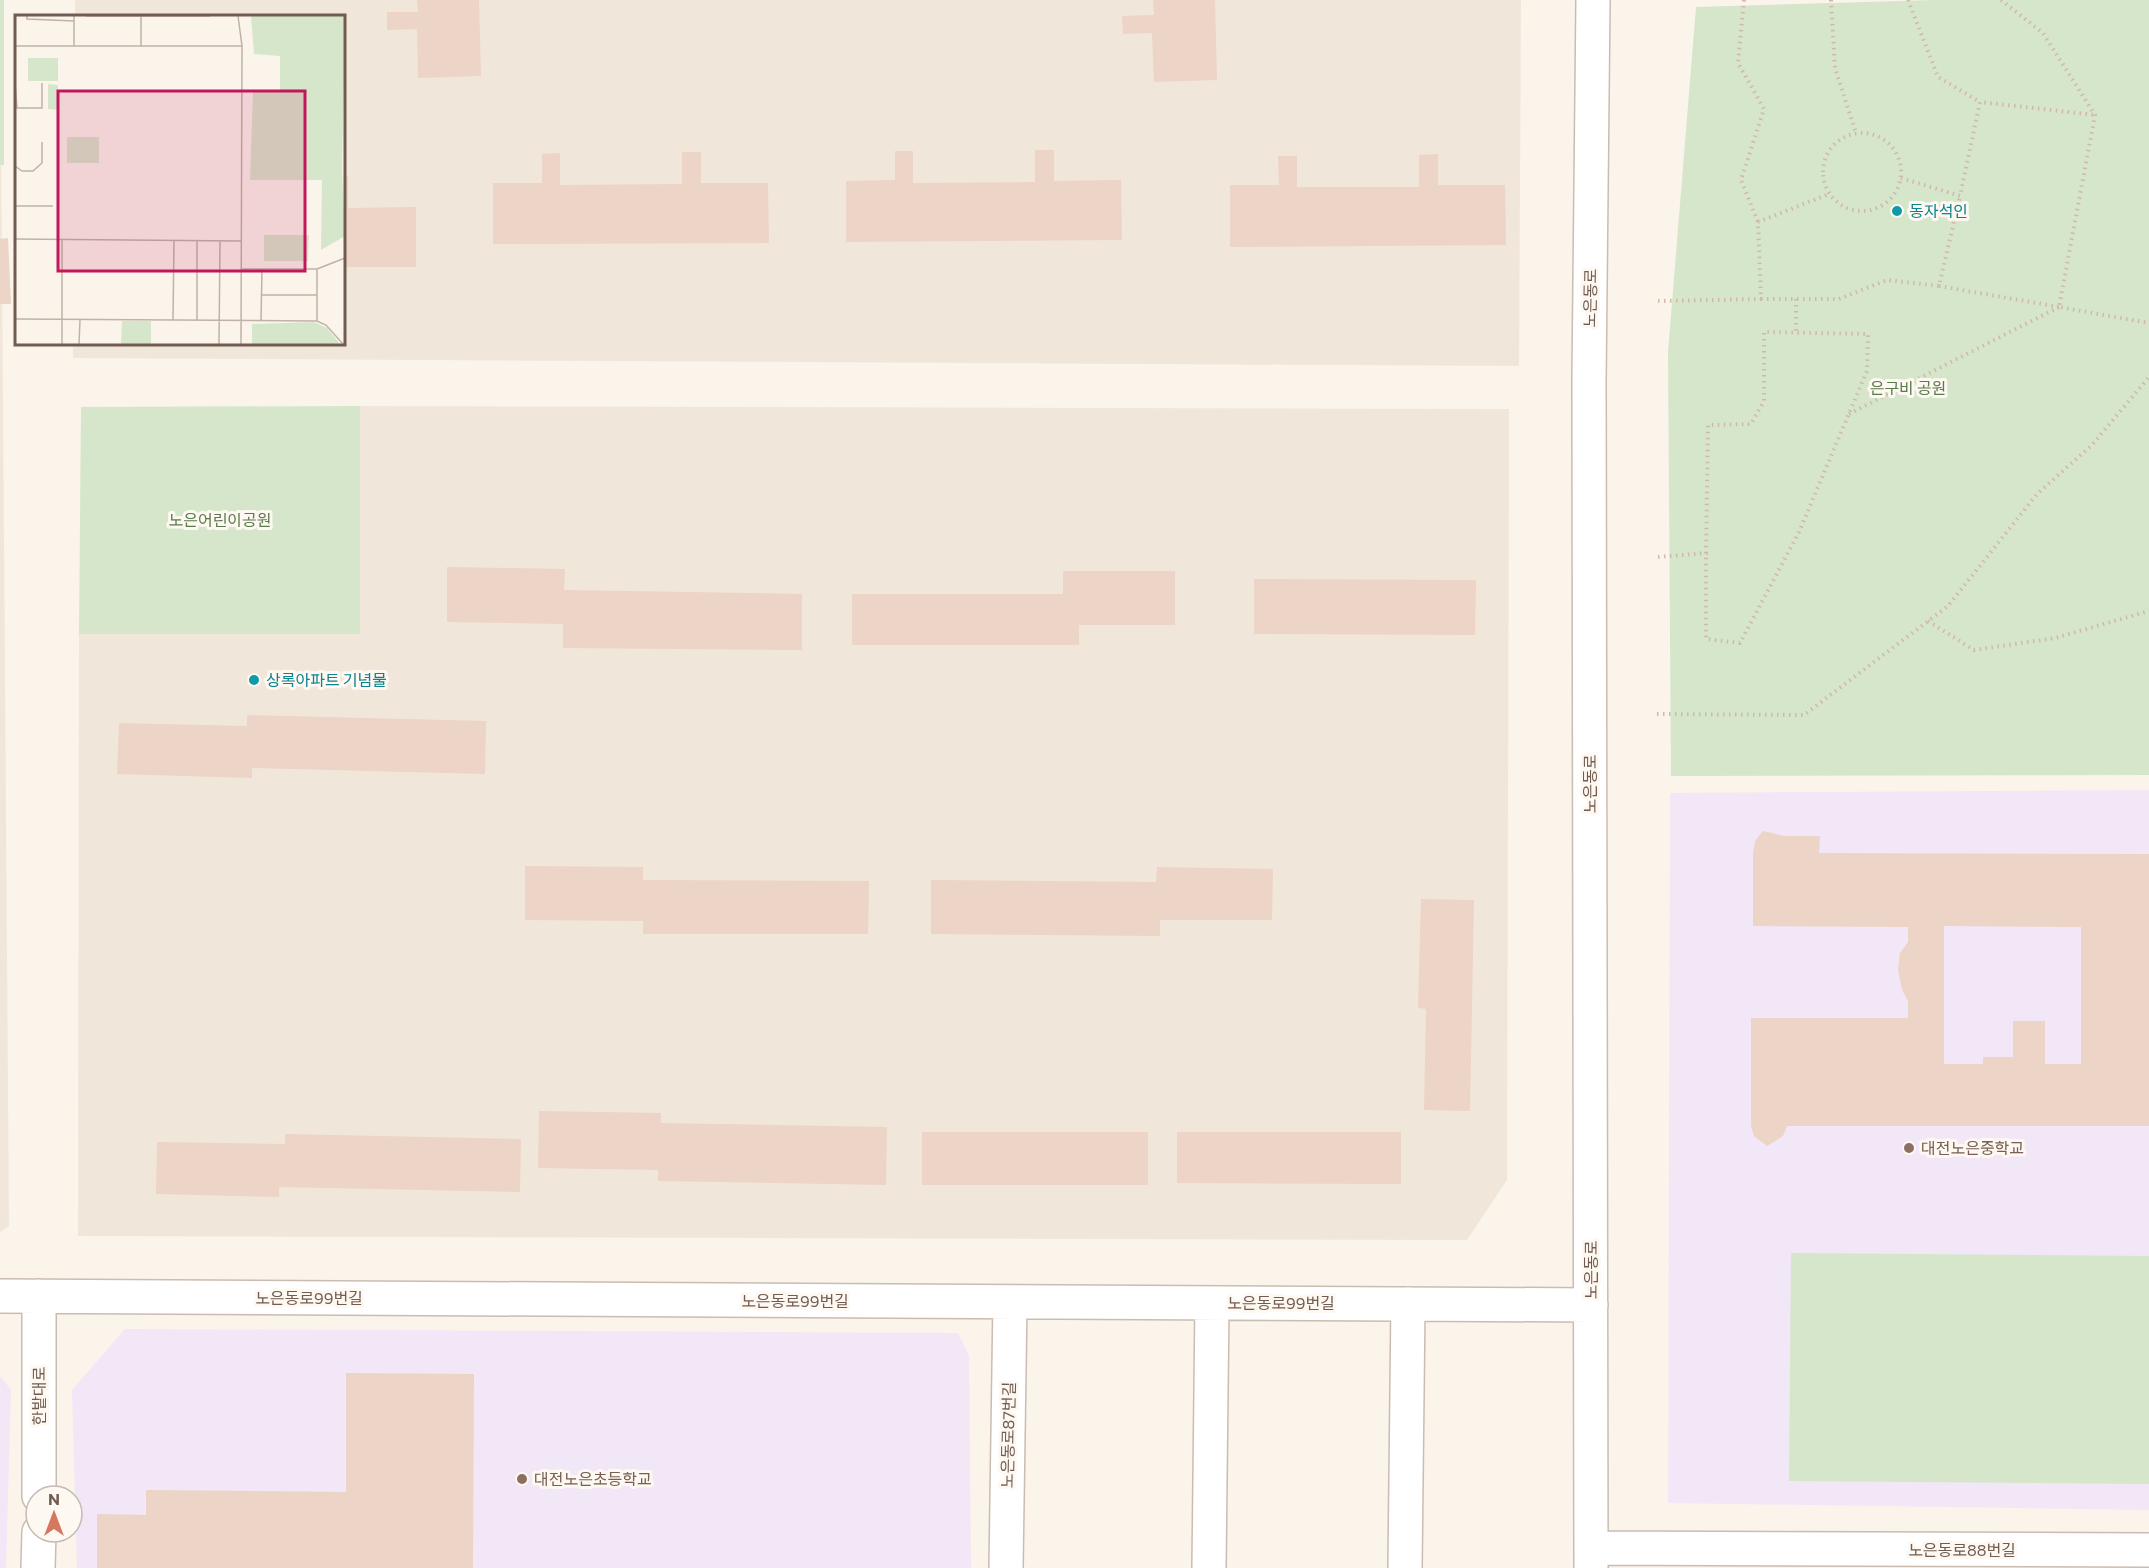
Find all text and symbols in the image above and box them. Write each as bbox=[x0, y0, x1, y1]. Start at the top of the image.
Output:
inset map bbox=[15, 15, 345, 345]
place label: 동자석인 bbox=[1909, 201, 1968, 220]
marker: 동자석인 bbox=[1890, 204, 1904, 218]
street label: 노은동로 bbox=[1579, 268, 1600, 328]
park label: 은구비 공원 bbox=[1870, 378, 1946, 397]
park label: 노은어린이공원 bbox=[168, 510, 272, 529]
place label: 상록아파트 기념물 bbox=[266, 670, 387, 689]
marker: 상록아파트 기념물 bbox=[247, 673, 261, 687]
street label: 노은동로 bbox=[1580, 754, 1599, 813]
place label: 대전노은중학교 bbox=[1921, 1138, 2024, 1157]
marker: 대전노은중학교 bbox=[1902, 1141, 1916, 1155]
street label: 노은동로 bbox=[1581, 1240, 1600, 1299]
street label: 노은동로99번길 bbox=[255, 1288, 363, 1307]
street label: 노은동로99번길 bbox=[741, 1291, 849, 1310]
street label: 노은동로99번길 bbox=[1227, 1293, 1335, 1312]
street label: 한밭대로 bbox=[29, 1366, 48, 1425]
street label: 노은동로87번길 bbox=[997, 1382, 1018, 1488]
place label: 대전노은초등학교 bbox=[534, 1469, 652, 1488]
marker: 대전노은초등학교 bbox=[515, 1472, 529, 1486]
north arrow bbox=[24, 1484, 84, 1544]
text: N bbox=[48, 1489, 60, 1508]
street label: 노은동로88번길 bbox=[1908, 1540, 2016, 1559]

